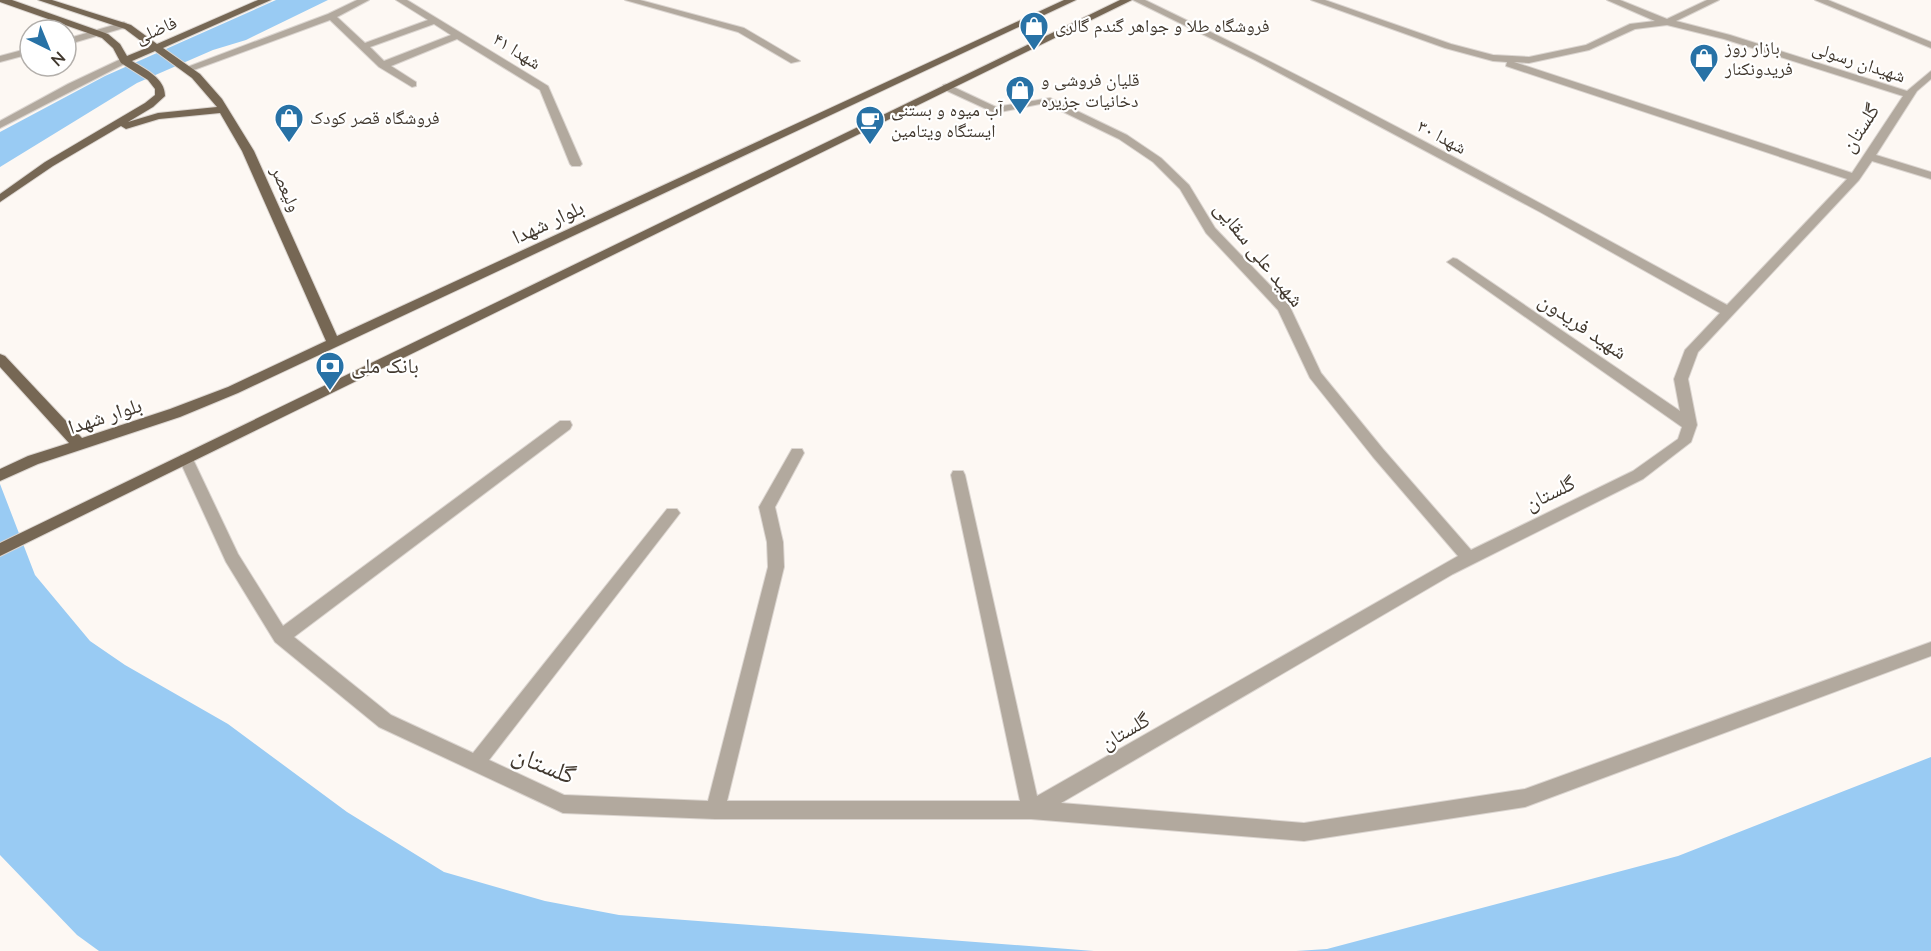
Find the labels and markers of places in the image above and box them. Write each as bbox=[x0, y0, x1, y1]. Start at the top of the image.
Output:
shop icon: فروشگاه طلا و جواهر گندم گالری bbox=[1018, 10, 1050, 52]
place label: فروشگاه طلا و جواهر گندم گالری bbox=[1055, 14, 1269, 38]
place label: بازار روز فریدونکنار bbox=[1724, 36, 1793, 79]
shop icon: بازار روز فریدونکنار bbox=[1688, 42, 1720, 84]
place label: قلیان فروشی و دخانیات جزیره bbox=[1041, 68, 1140, 111]
shop icon: قلیان فروشی و دخانیات جزیره bbox=[1004, 74, 1036, 116]
place label: آب میوه و بستنی ایستگاه ویتامین bbox=[891, 98, 1003, 142]
shop icon: فروشگاه قصر کودک bbox=[273, 102, 305, 144]
cafe icon: آب میوه و بستنی ایستگاه ویتامین bbox=[854, 104, 886, 146]
place label: فروشگاه قصر کودک bbox=[310, 106, 440, 128]
bank icon: بانک ملی bbox=[314, 350, 346, 392]
place label: بانک ملی bbox=[351, 352, 419, 379]

